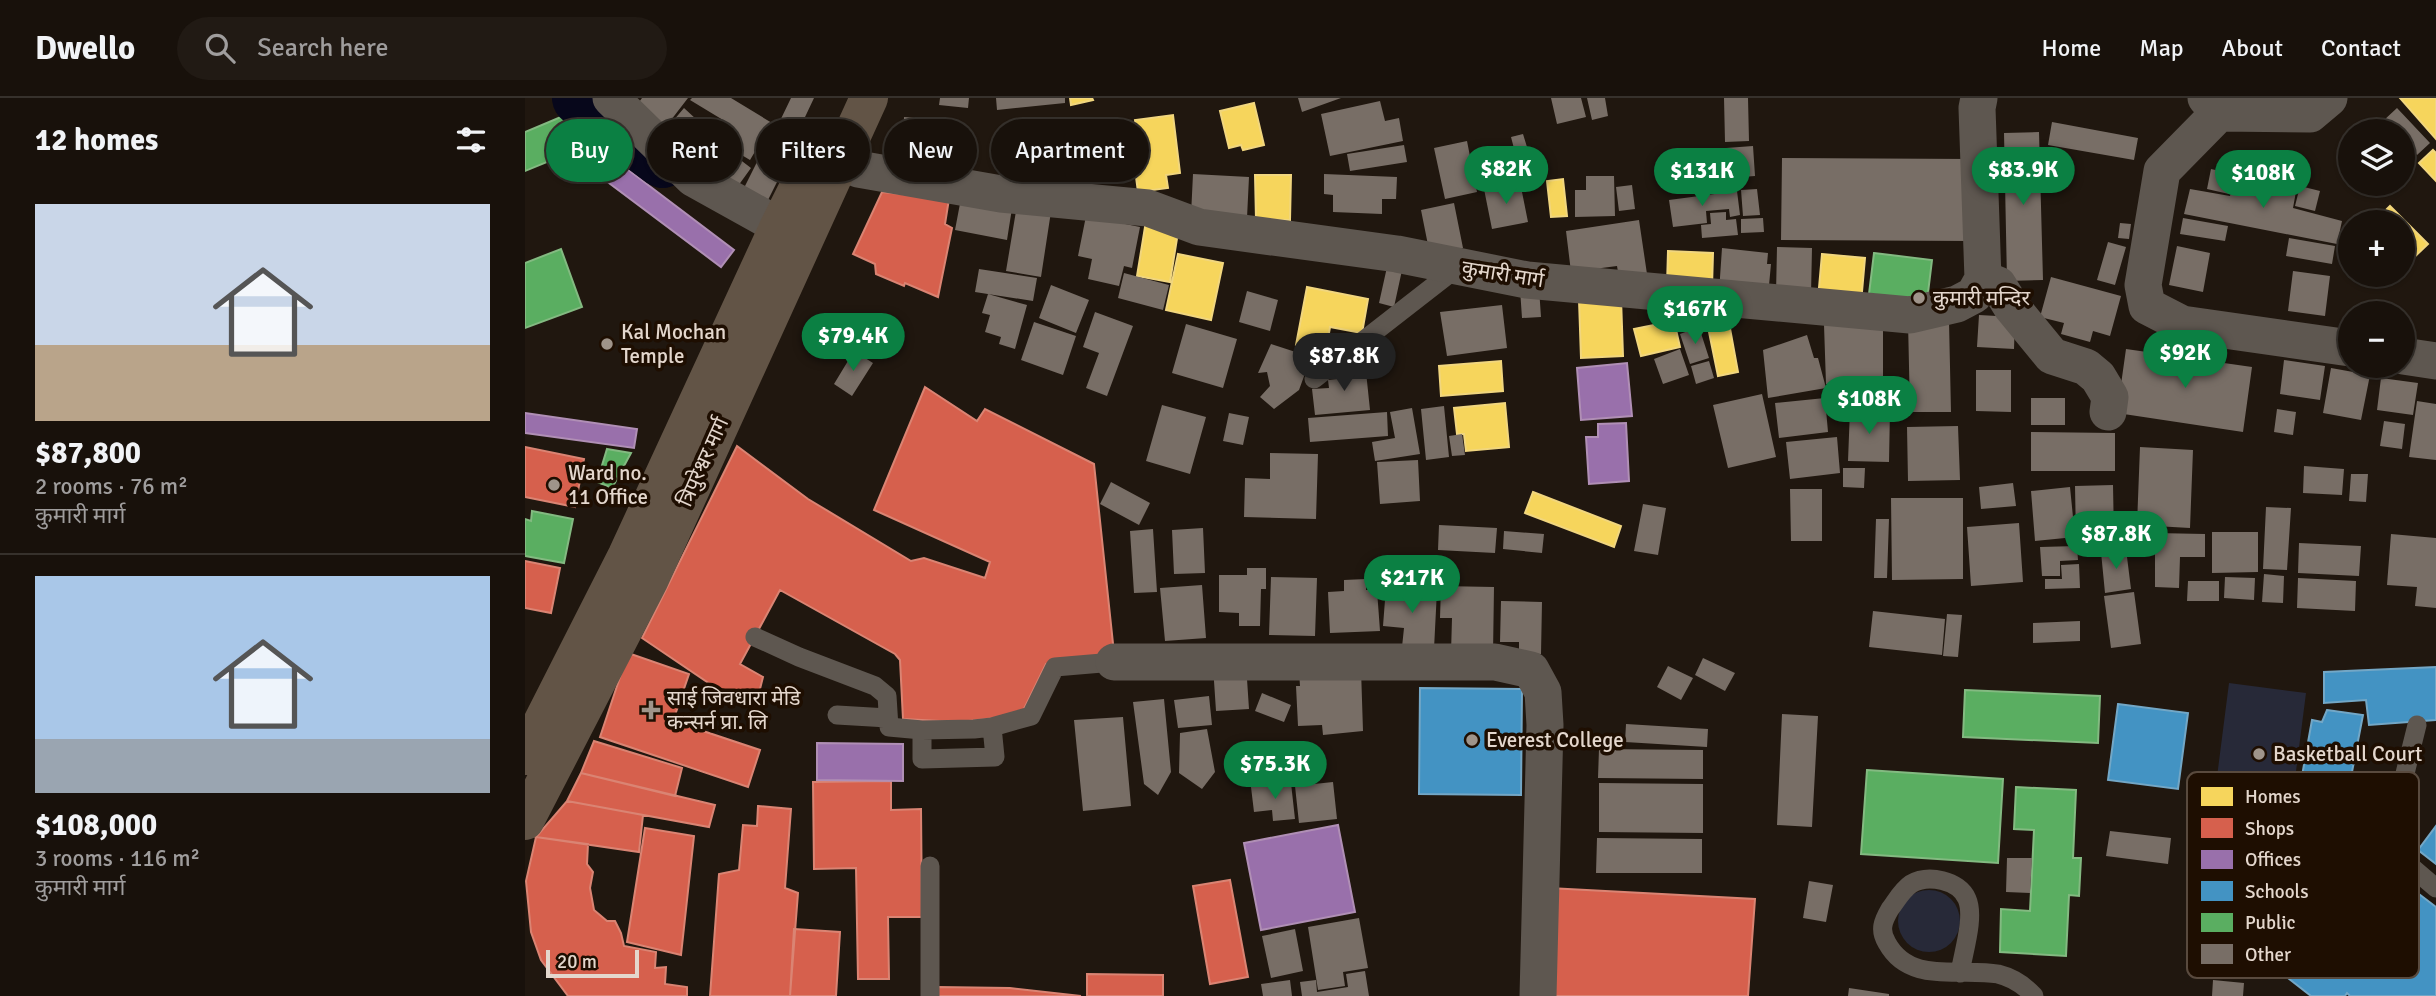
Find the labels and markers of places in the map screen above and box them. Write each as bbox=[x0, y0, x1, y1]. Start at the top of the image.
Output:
pin: $82K bbox=[1465, 146, 1547, 206]
pin: $131K bbox=[1653, 148, 1751, 208]
pin: $83.9K bbox=[1966, 148, 2080, 207]
pin: $108K bbox=[2214, 150, 2312, 210]
place label: कुमारी मन्दिर bbox=[1933, 285, 2030, 311]
pin: $167K bbox=[1646, 286, 1744, 346]
marker: कुमारी मन्दिर bbox=[1911, 290, 1927, 306]
pin: $79.4K bbox=[796, 314, 910, 373]
place label: Kal Mochan Temple bbox=[621, 319, 726, 369]
pin: $92K bbox=[2144, 330, 2226, 390]
pin: $87.8K bbox=[1287, 334, 1401, 393]
marker: Kal Mochan Temple bbox=[599, 336, 615, 352]
pin: $108K bbox=[1820, 376, 1918, 436]
place label: Ward no. 11 Office bbox=[568, 460, 648, 510]
marker: Ward no. 11 Office bbox=[546, 477, 562, 493]
pin: $87.8K bbox=[2059, 512, 2173, 571]
pin: $217K bbox=[1363, 556, 1461, 615]
place label: साई जिवधारा मेडि कन्सर्न प्रा. लि bbox=[667, 685, 801, 735]
marker: साई जिवधारा मेडि कन्सर्न प्रा. लि bbox=[641, 700, 661, 720]
place label: Everest College bbox=[1486, 727, 1624, 753]
marker: Everest College bbox=[1464, 732, 1480, 748]
place label: Basketball Court bbox=[2273, 741, 2422, 767]
pin: $75.3K bbox=[1218, 742, 1332, 801]
marker: Basketball Court bbox=[2251, 746, 2267, 762]

